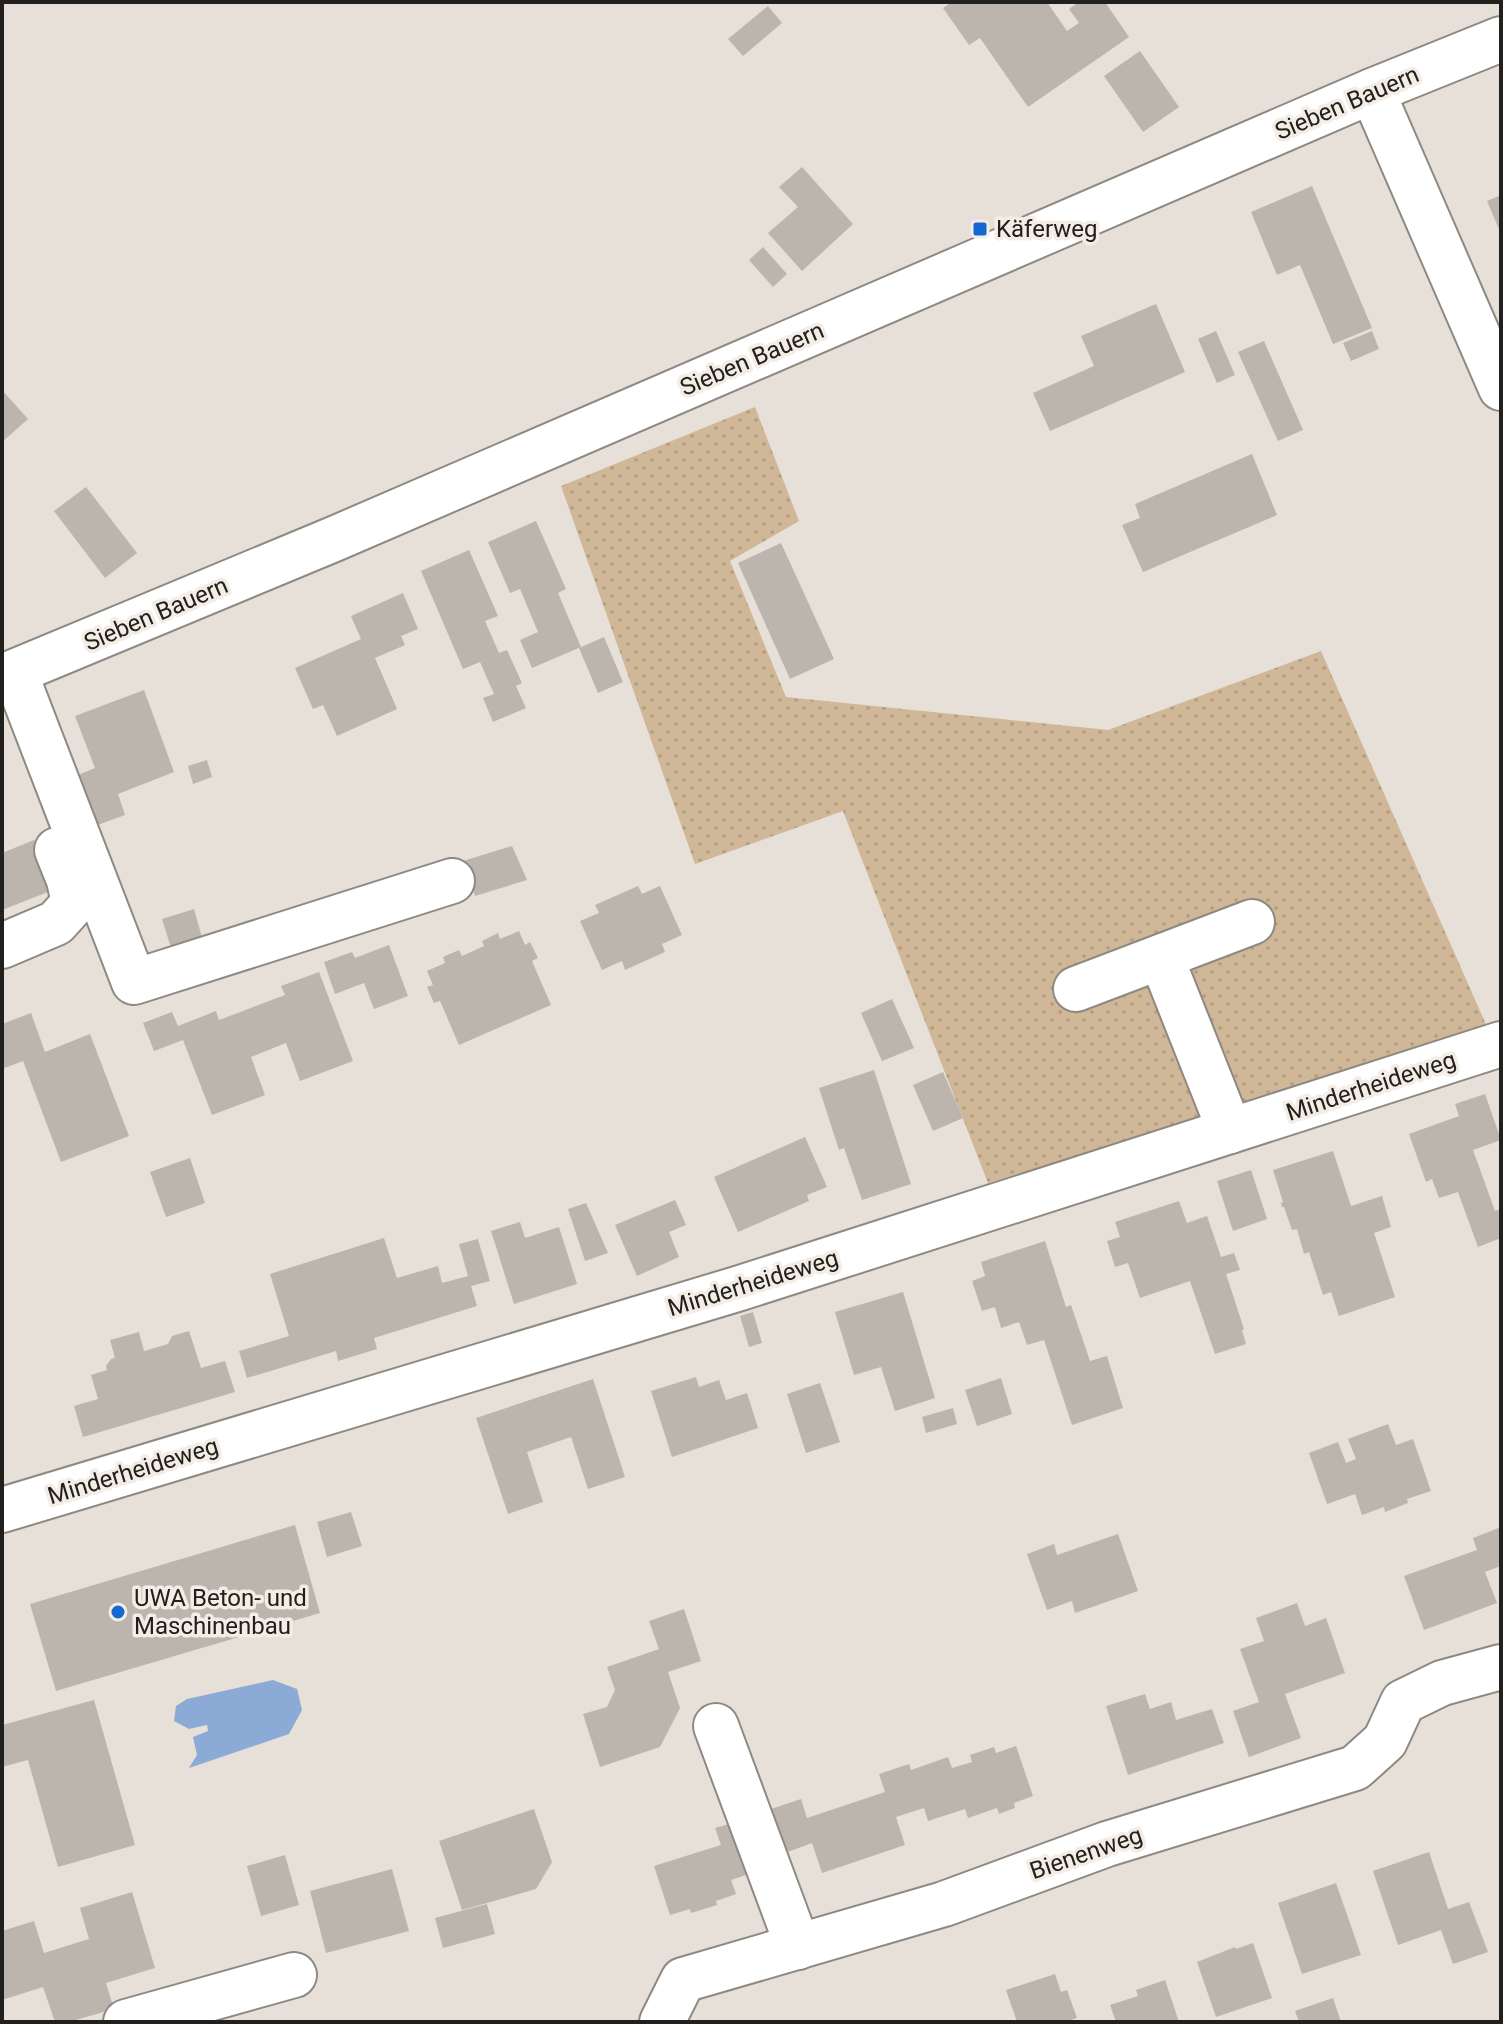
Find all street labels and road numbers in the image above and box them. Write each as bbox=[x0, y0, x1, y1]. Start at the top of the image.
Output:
street label: Sieben Bauern bbox=[1271, 60, 1423, 146]
street label: Sieben Bauern bbox=[676, 316, 828, 402]
street label: Sieben Bauern bbox=[80, 571, 232, 657]
street label: Minderheideweg bbox=[1283, 1045, 1459, 1127]
street label: Minderheideweg bbox=[664, 1244, 842, 1322]
street label: Minderheideweg bbox=[44, 1432, 222, 1510]
street label: Bienenweg bbox=[1026, 1821, 1146, 1885]

